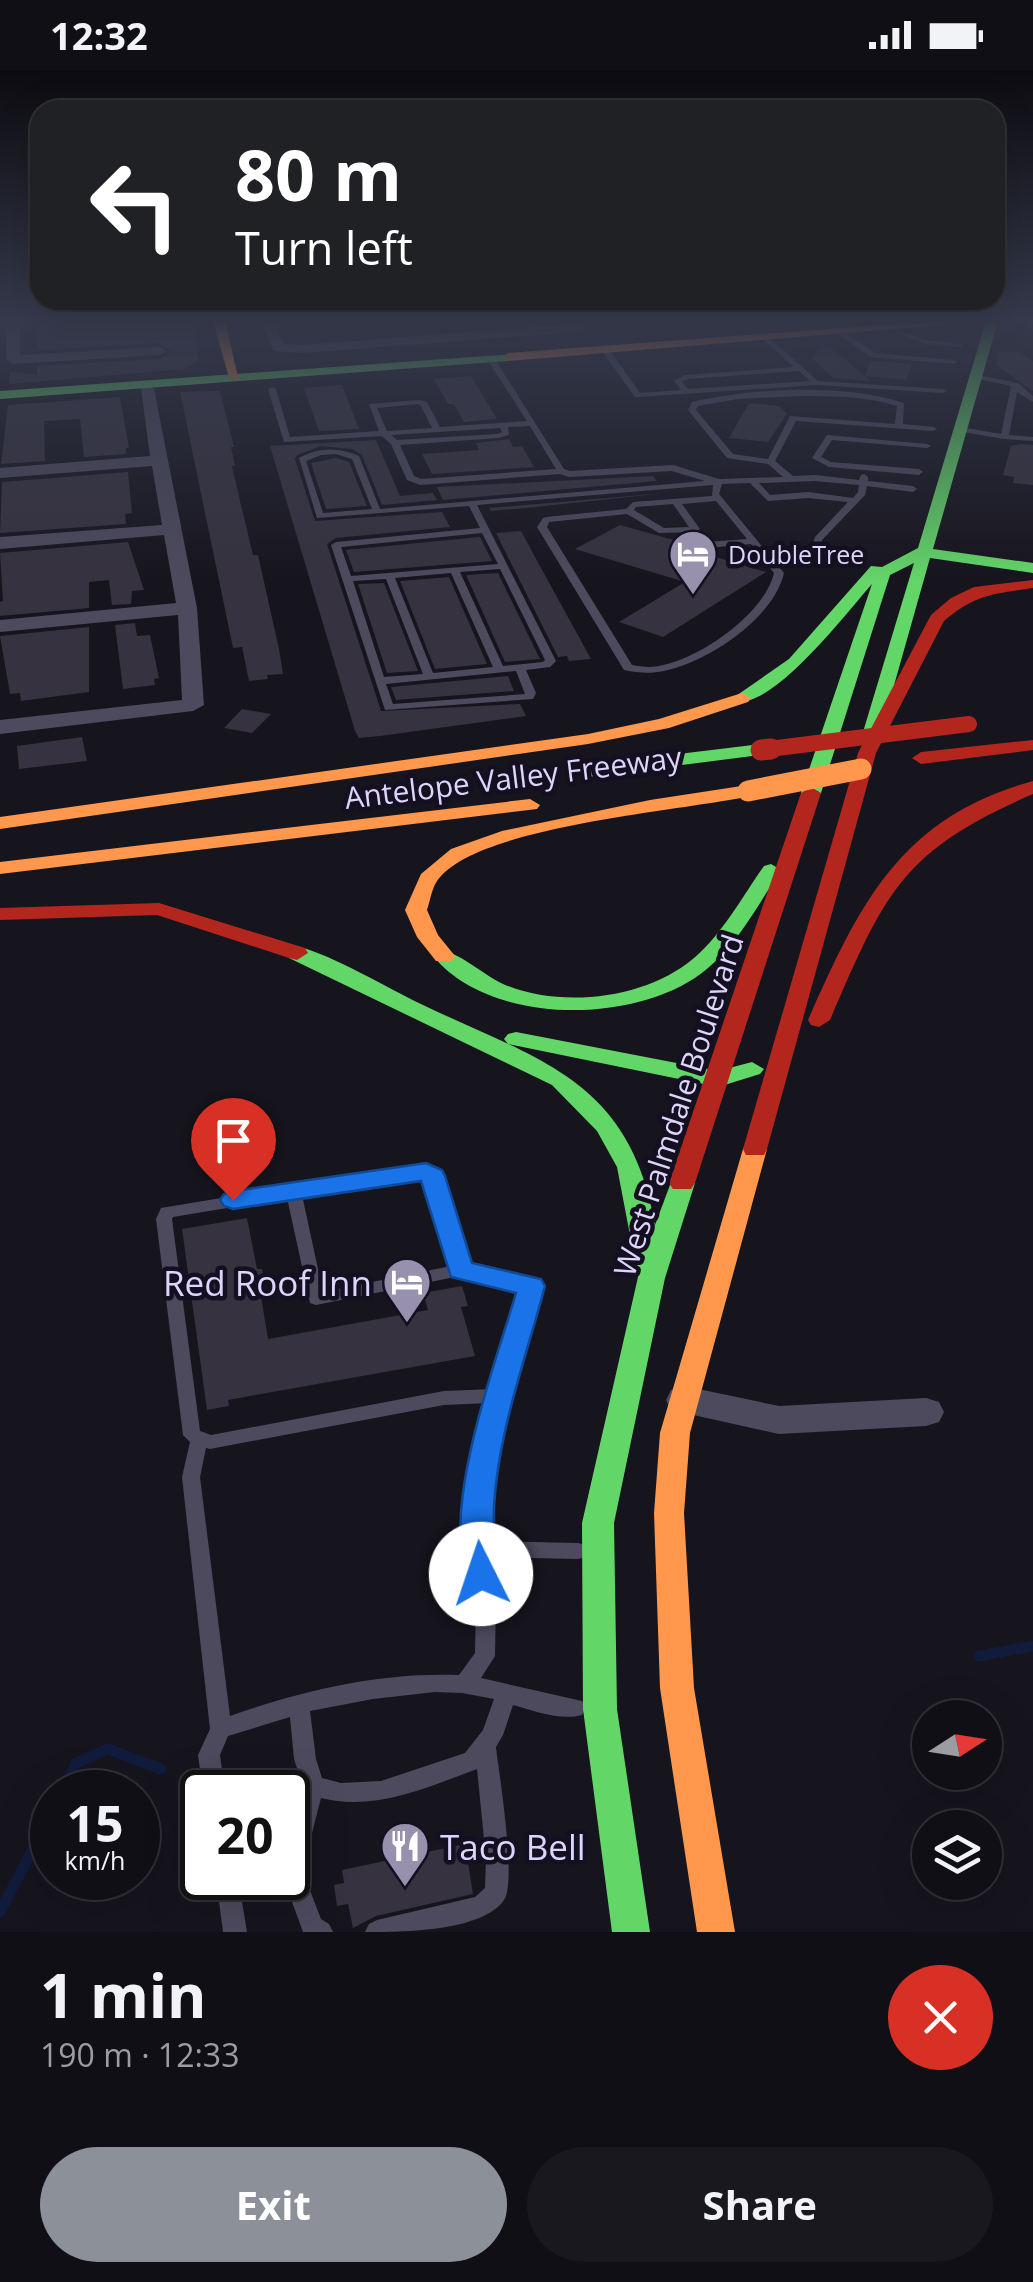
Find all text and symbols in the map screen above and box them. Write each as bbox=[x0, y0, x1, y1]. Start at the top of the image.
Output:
text: 12:32 bbox=[50, 9, 148, 61]
text: 80 m bbox=[235, 126, 402, 222]
icon: left bbox=[70, 140, 200, 270]
text: Turn left bbox=[235, 217, 413, 278]
hotel icon: DoubleTree bbox=[667, 528, 719, 596]
place label: DoubleTree bbox=[728, 537, 864, 571]
street label: Antelope Valley Freeway bbox=[342, 736, 685, 818]
street label: West Palmdale Boulevard bbox=[603, 929, 753, 1281]
pin bbox=[191, 1098, 276, 1201]
icon: arrive bbox=[206, 1113, 261, 1168]
hotel icon: Red Roof Inn bbox=[381, 1256, 433, 1324]
place label: Red Roof Inn bbox=[163, 1259, 372, 1306]
position arrow bbox=[429, 1522, 533, 1626]
north arrow bbox=[912, 1700, 1002, 1790]
map controls bbox=[912, 1700, 1002, 1900]
speed limit sign: 20 bbox=[180, 1770, 310, 1900]
text: 15 bbox=[66, 1789, 124, 1857]
button: layers bbox=[912, 1810, 1002, 1900]
restaurant icon: Taco Bell bbox=[379, 1820, 431, 1888]
place label: Taco Bell bbox=[440, 1823, 586, 1870]
text: km/h bbox=[65, 1843, 125, 1877]
text: 1 min bbox=[40, 1954, 207, 2036]
button: close bbox=[888, 1965, 993, 2070]
text: 190 m · 12:33 bbox=[40, 2033, 239, 2076]
button: Exit bbox=[40, 2147, 507, 2262]
button: Share bbox=[527, 2147, 993, 2262]

